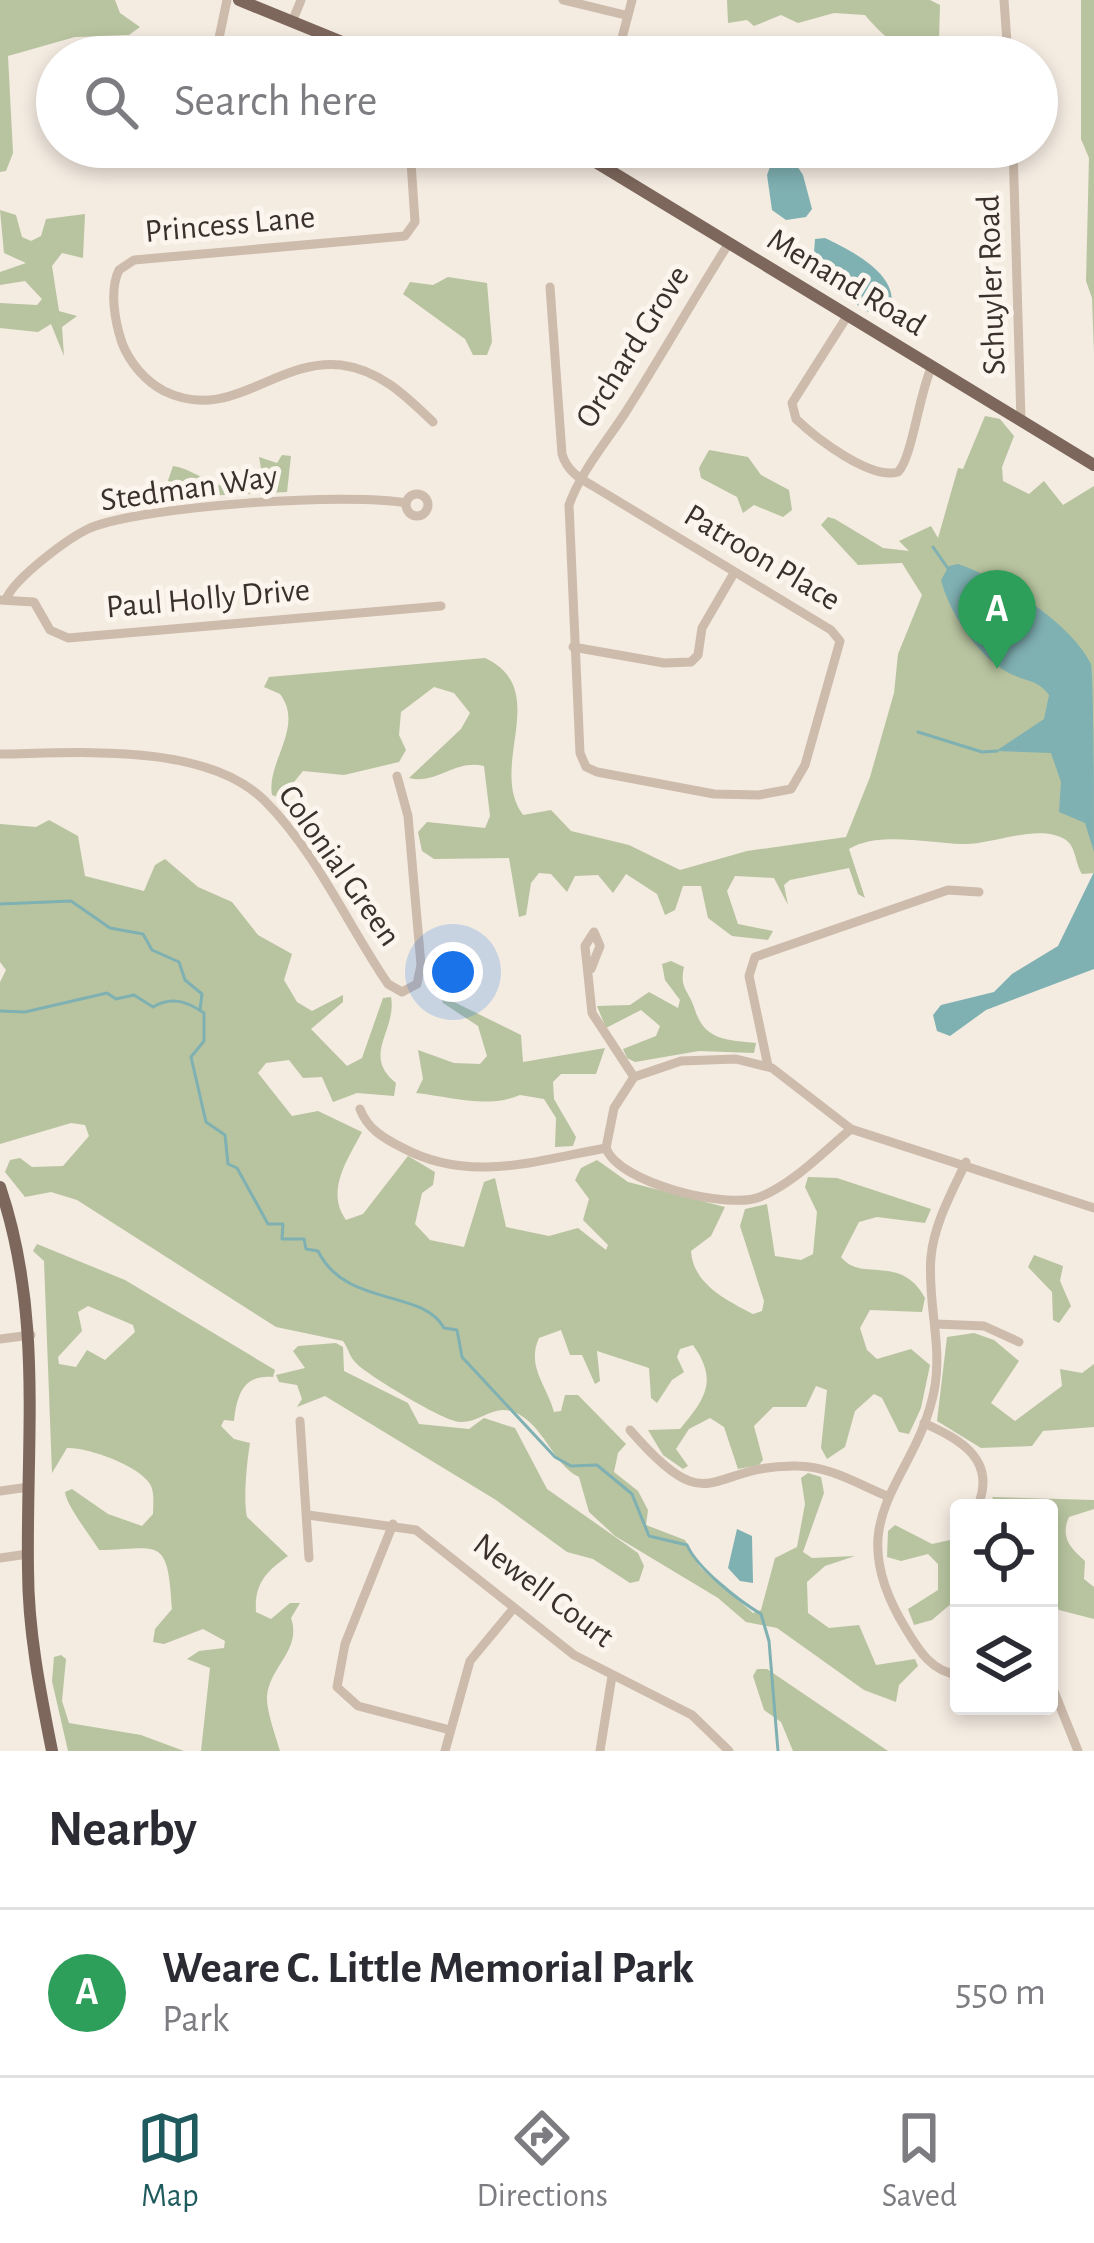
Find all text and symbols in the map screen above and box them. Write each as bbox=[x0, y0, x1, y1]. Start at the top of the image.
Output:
search box bbox=[36, 36, 1058, 168]
icon: search bbox=[78, 69, 144, 135]
text: Search here bbox=[174, 79, 377, 124]
street label: Schuyler Road bbox=[972, 194, 1012, 376]
street label: Princess Lane bbox=[143, 201, 317, 249]
street label: Menand Road bbox=[761, 223, 931, 343]
street label: Orchard Grove bbox=[570, 260, 696, 434]
street label: Stedman Way bbox=[98, 460, 280, 518]
street label: Patroon Place bbox=[678, 499, 846, 617]
pin: A bbox=[958, 570, 1036, 669]
street label: Paul Holly Drive bbox=[105, 574, 311, 624]
street label: Colonial Green bbox=[272, 780, 406, 952]
your location bbox=[423, 942, 483, 1002]
map controls bbox=[950, 1499, 1058, 1715]
button: locate bbox=[950, 1499, 1058, 1607]
street label: Newell Court bbox=[467, 1528, 620, 1654]
button: layers bbox=[950, 1607, 1058, 1715]
text: Nearby bbox=[48, 1804, 197, 1855]
text: Weare C. Little Memorial Park bbox=[162, 1946, 694, 1991]
text: A bbox=[75, 1973, 99, 2012]
text: 550 m bbox=[955, 1973, 1046, 2012]
text: Park bbox=[162, 2000, 229, 2039]
tab: Map bbox=[137, 2105, 203, 2217]
tab: Directions bbox=[476, 2105, 608, 2217]
tab: Saved bbox=[882, 2105, 957, 2217]

